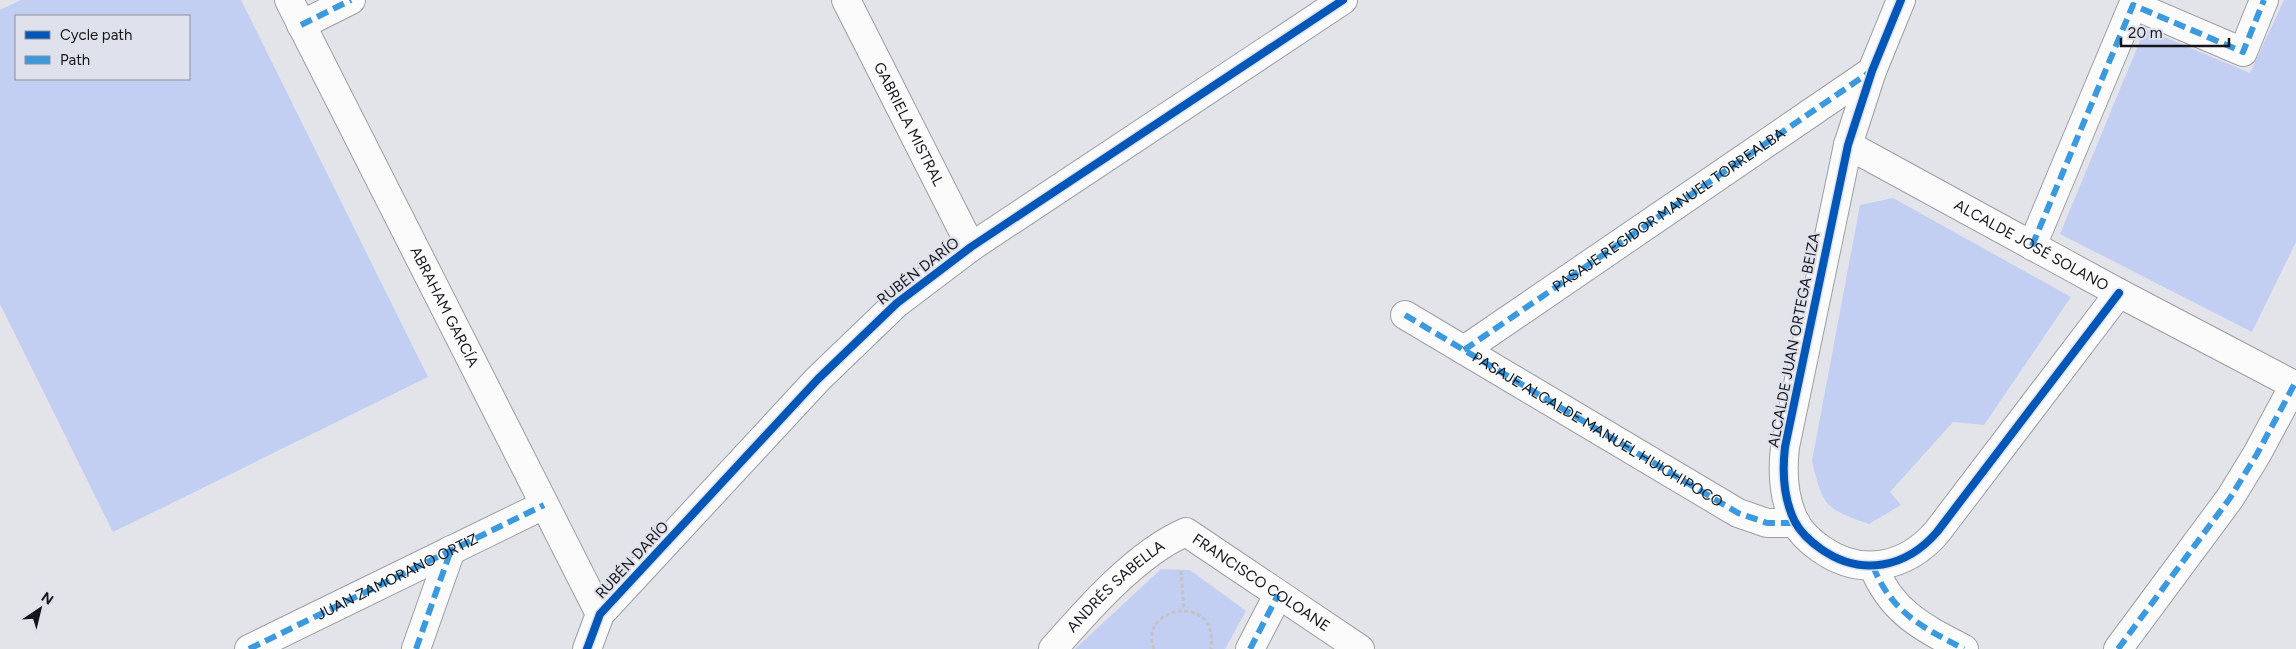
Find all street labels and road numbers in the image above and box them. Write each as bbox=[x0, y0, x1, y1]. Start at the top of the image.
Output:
street label: GABRIELA MISTRAL bbox=[870, 59, 948, 189]
street label: PASAJE REGIDOR MANUEL TORREALBA bbox=[1549, 124, 1788, 296]
street label: ALCALDE JOSÉ SOLANO bbox=[1951, 196, 2112, 295]
street label: ALCALDE JUAN ORTEGA BEIZA bbox=[1764, 231, 1824, 449]
street label: RUBÉN DARÍO bbox=[873, 233, 963, 309]
street label: ABRAHAM GARCÍA bbox=[406, 244, 482, 370]
street label: PASAJE ALCALDE MANUEL HUICHIPOCO bbox=[1469, 348, 1726, 511]
street label: RUBÉN DARÍO bbox=[592, 518, 672, 602]
street label: JUAN ZAMORANO ORTIZ bbox=[314, 530, 481, 624]
street label: FRANCISCO COLOANE bbox=[1189, 530, 1333, 635]
street label: ANDRÉS SABELLA bbox=[1063, 537, 1168, 636]

